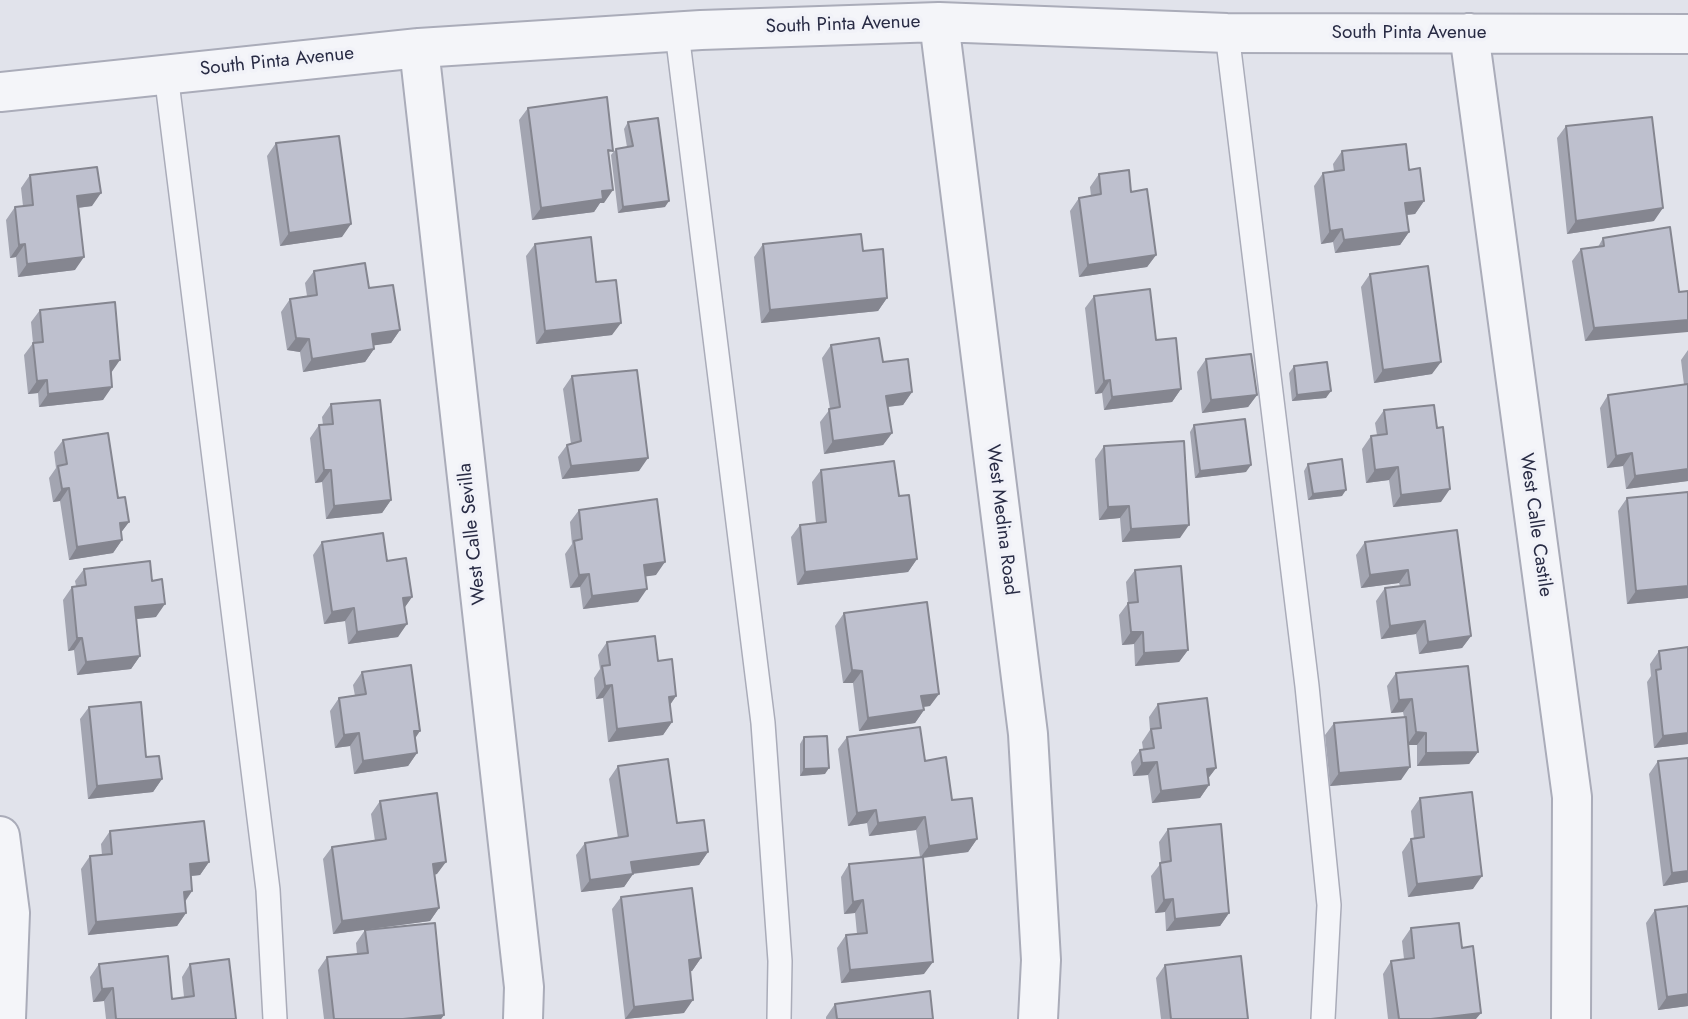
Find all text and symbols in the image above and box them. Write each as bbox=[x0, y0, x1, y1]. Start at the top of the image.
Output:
street label: South Pinta Avenue bbox=[765, 11, 921, 39]
street label: South Pinta Avenue bbox=[1332, 22, 1486, 44]
street label: South Pinta Avenue bbox=[199, 43, 355, 81]
street label: West Medina Road bbox=[980, 443, 1022, 597]
street label: West Calle Castile bbox=[1514, 452, 1556, 598]
street label: West Calle Sevilla bbox=[454, 462, 492, 606]

